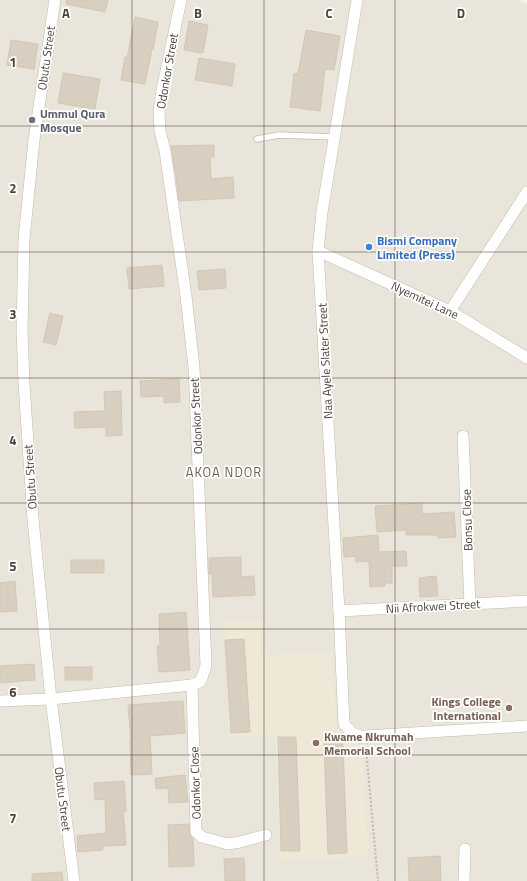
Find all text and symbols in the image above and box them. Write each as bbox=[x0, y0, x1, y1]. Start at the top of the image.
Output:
text: A bbox=[62, 3, 70, 23]
text: B bbox=[194, 3, 202, 23]
text: C bbox=[325, 3, 333, 23]
text: D bbox=[457, 3, 465, 23]
street label: Obutu Street bbox=[32, 24, 60, 91]
street label: Odonkor Street bbox=[151, 31, 183, 110]
text: 1 bbox=[9, 52, 17, 72]
place label: Ummul Qura Mosque bbox=[40, 104, 106, 137]
marker: Ummul Qura Mosque bbox=[27, 115, 37, 125]
text: 2 bbox=[9, 178, 17, 198]
place label: Bismi Company Limited (Press) bbox=[377, 231, 457, 264]
marker: Bismi Company Limited (Press) bbox=[364, 242, 374, 252]
street label: Nyemitei Lane bbox=[388, 276, 462, 324]
street label: Naa Ayele Slater Street bbox=[312, 302, 338, 420]
text: 3 bbox=[9, 304, 17, 324]
street label: Odonkor Street bbox=[184, 376, 207, 455]
text: 4 bbox=[9, 430, 17, 450]
street label: Obutu Street bbox=[18, 443, 42, 510]
district label: AKOA NDOR bbox=[186, 462, 262, 482]
street label: Bonsu Close bbox=[456, 489, 478, 551]
text: 5 bbox=[9, 556, 17, 576]
street label: Nii Afrokwei Street bbox=[385, 594, 481, 618]
text: 6 bbox=[9, 682, 17, 702]
place label: Kings College International bbox=[432, 692, 501, 725]
marker: Kings College International bbox=[504, 703, 514, 713]
place label: Kwame Nkrumah Memorial School bbox=[324, 727, 414, 760]
marker: Kwame Nkrumah Memorial School bbox=[311, 738, 321, 748]
street label: Odonkor Close bbox=[184, 746, 206, 820]
street label: Obutu Street bbox=[50, 766, 76, 833]
text: 7 bbox=[9, 808, 17, 828]

